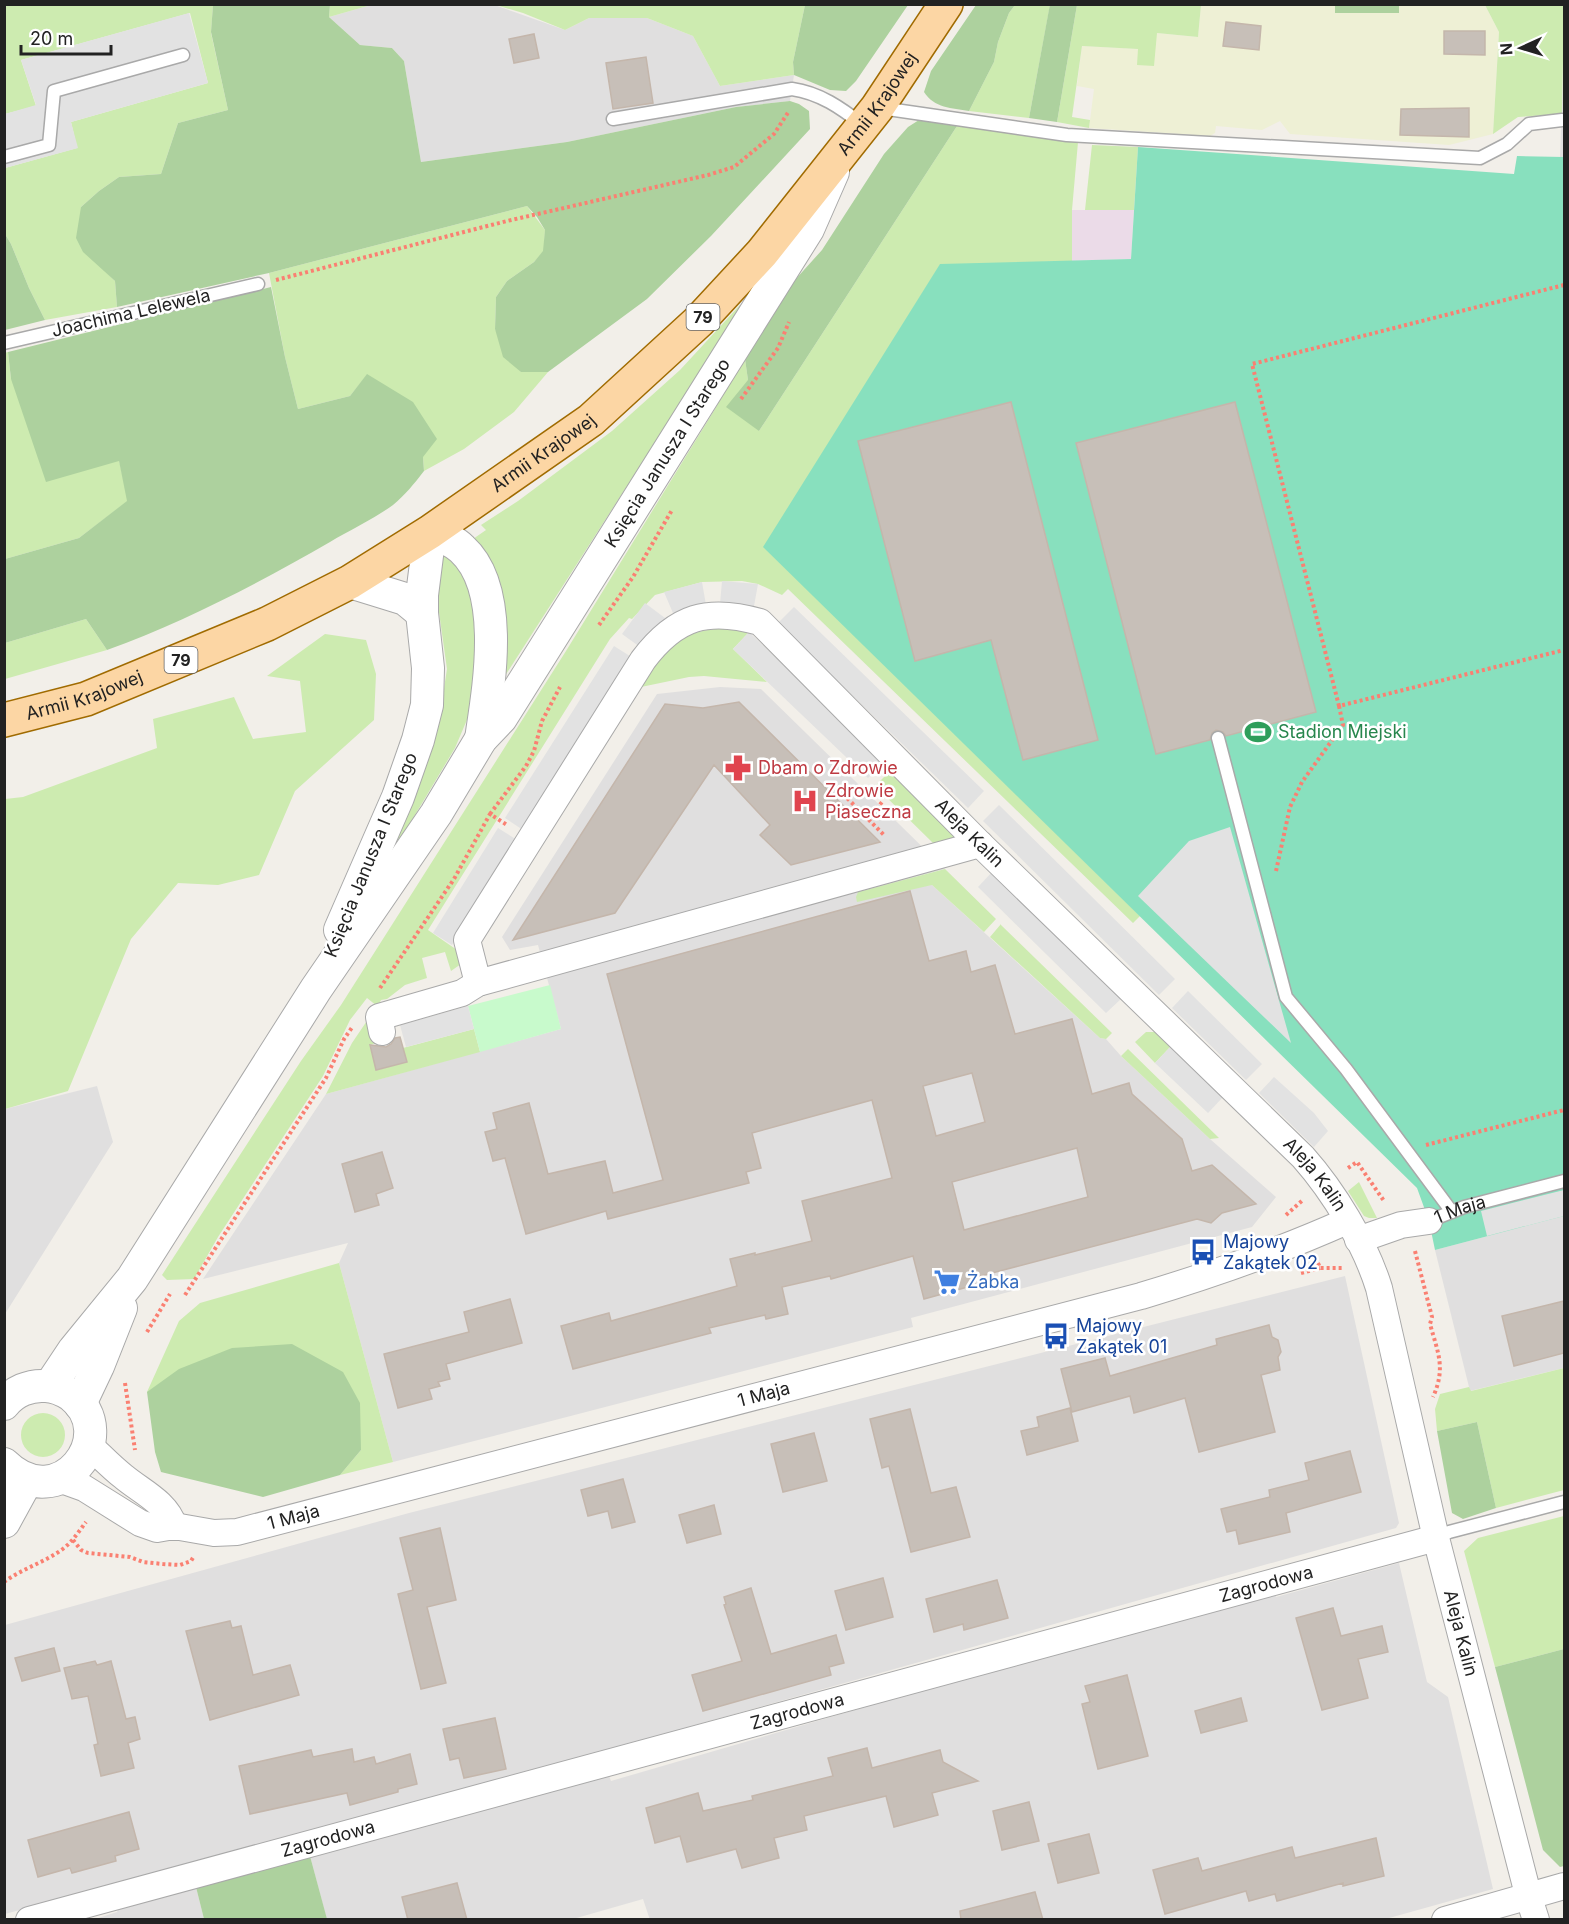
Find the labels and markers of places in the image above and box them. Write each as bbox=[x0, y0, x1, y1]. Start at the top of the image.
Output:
sports icon: Stadion Miejski bbox=[1243, 717, 1273, 747]
place label: Stadion Miejski bbox=[1278, 721, 1407, 742]
pharmacy icon: Dbam o Zdrowie bbox=[723, 753, 753, 783]
place label: Dbam o Zdrowie bbox=[758, 757, 898, 778]
place label: Zdrowie Piaseczna bbox=[825, 780, 912, 822]
hospital icon: Zdrowie Piaseczna bbox=[790, 786, 820, 816]
place label: Majowy Zakątek 02 bbox=[1223, 1231, 1318, 1273]
bus stop icon: Majowy Zakątek 02 bbox=[1188, 1237, 1218, 1267]
supermarket icon: Żabka bbox=[932, 1267, 962, 1297]
place label: Żabka bbox=[967, 1270, 1019, 1292]
place label: Majowy Zakątek 01 bbox=[1076, 1315, 1167, 1357]
bus stop icon: Majowy Zakątek 01 bbox=[1041, 1321, 1071, 1351]

